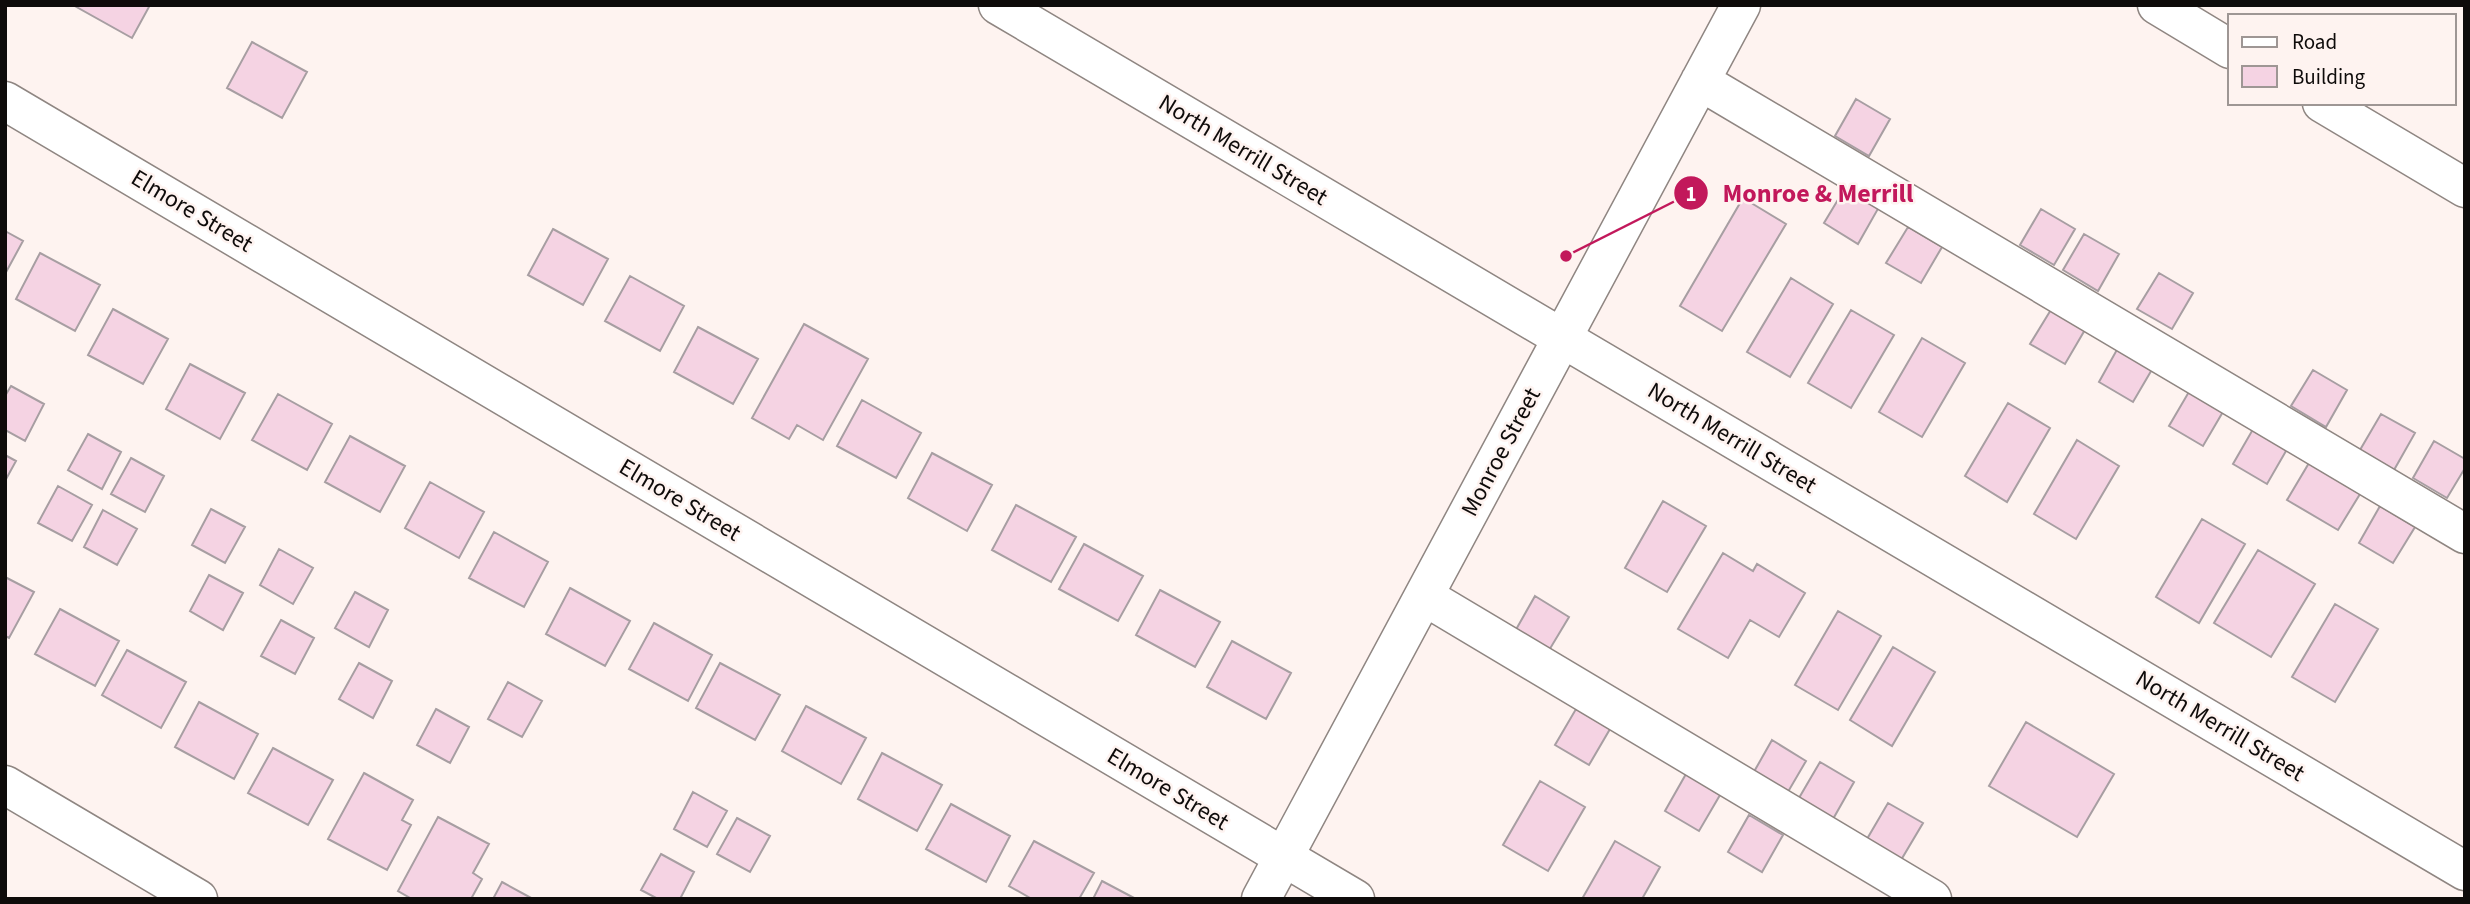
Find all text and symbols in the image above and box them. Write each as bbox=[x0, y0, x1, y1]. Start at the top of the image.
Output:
legend bbox=[2228, 14, 2456, 105]
text: Road bbox=[2292, 27, 2337, 57]
text: Building bbox=[2292, 62, 2366, 92]
street label: North Merrill Street bbox=[1152, 86, 1334, 214]
street label: Elmore Street bbox=[124, 161, 260, 261]
callout: Monroe & Merrill bbox=[1673, 170, 1927, 217]
text: Monroe & Merrill bbox=[1723, 175, 1914, 212]
text: 1 bbox=[1685, 179, 1697, 209]
street label: North Merrill Street bbox=[1641, 374, 1823, 502]
street label: Monroe Street bbox=[1452, 381, 1550, 523]
street label: Elmore Street bbox=[612, 450, 748, 550]
street label: North Merrill Street bbox=[2129, 662, 2311, 790]
street label: Elmore Street bbox=[1100, 739, 1236, 839]

